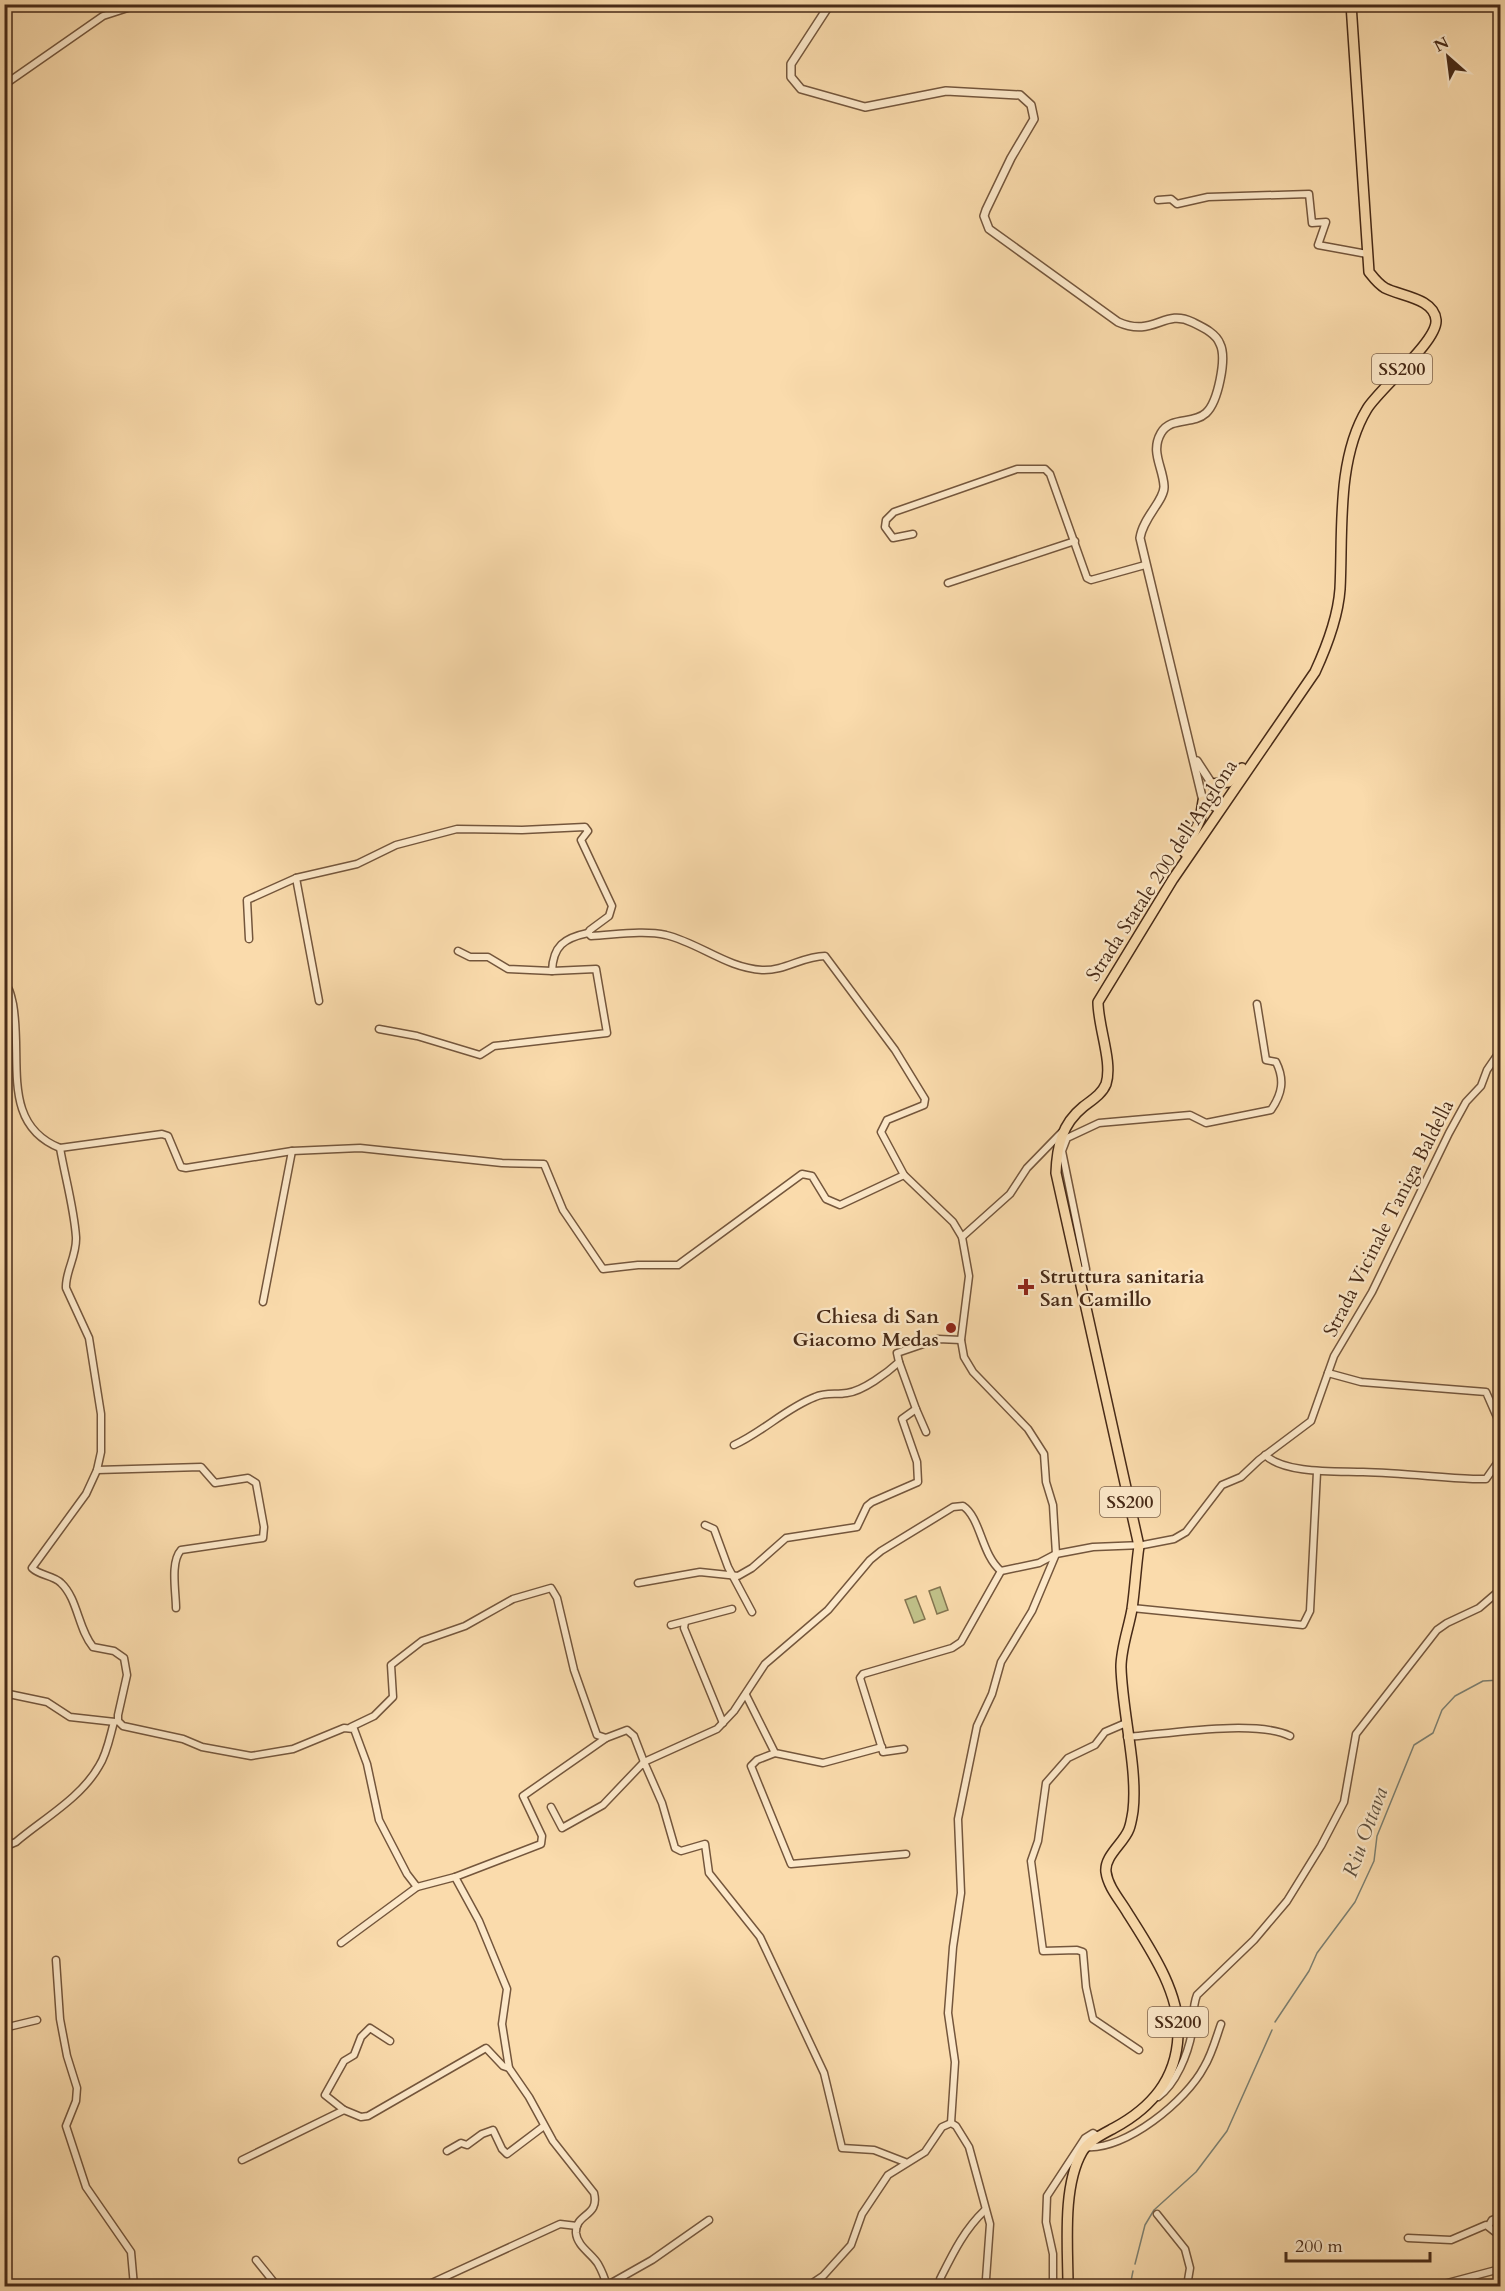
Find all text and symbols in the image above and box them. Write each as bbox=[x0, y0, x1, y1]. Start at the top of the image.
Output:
north arrow bbox=[1418, 27, 1478, 87]
text: N bbox=[1430, 32, 1453, 58]
road number: SS200 bbox=[1372, 354, 1432, 384]
street label: Strada Statale 200 dell'Anglona bbox=[1079, 754, 1244, 987]
street label: Strada Vicinale Taniga Baldella bbox=[1317, 1095, 1460, 1342]
place label: Struttura sanitaria San Camillo bbox=[1040, 1263, 1205, 1313]
marker: Struttura sanitaria San Camillo bbox=[1017, 1278, 1035, 1296]
place label: Chiesa di San Giacomo Medas bbox=[792, 1303, 939, 1353]
marker: Chiesa di San Giacomo Medas bbox=[944, 1321, 958, 1335]
road number: SS200 bbox=[1100, 1487, 1160, 1517]
water label: Riu Ottava bbox=[1336, 1783, 1395, 1881]
road number: SS200 bbox=[1148, 2007, 1208, 2037]
scale bar bbox=[1286, 2225, 1430, 2263]
text: 200 m bbox=[1295, 2234, 1343, 2259]

